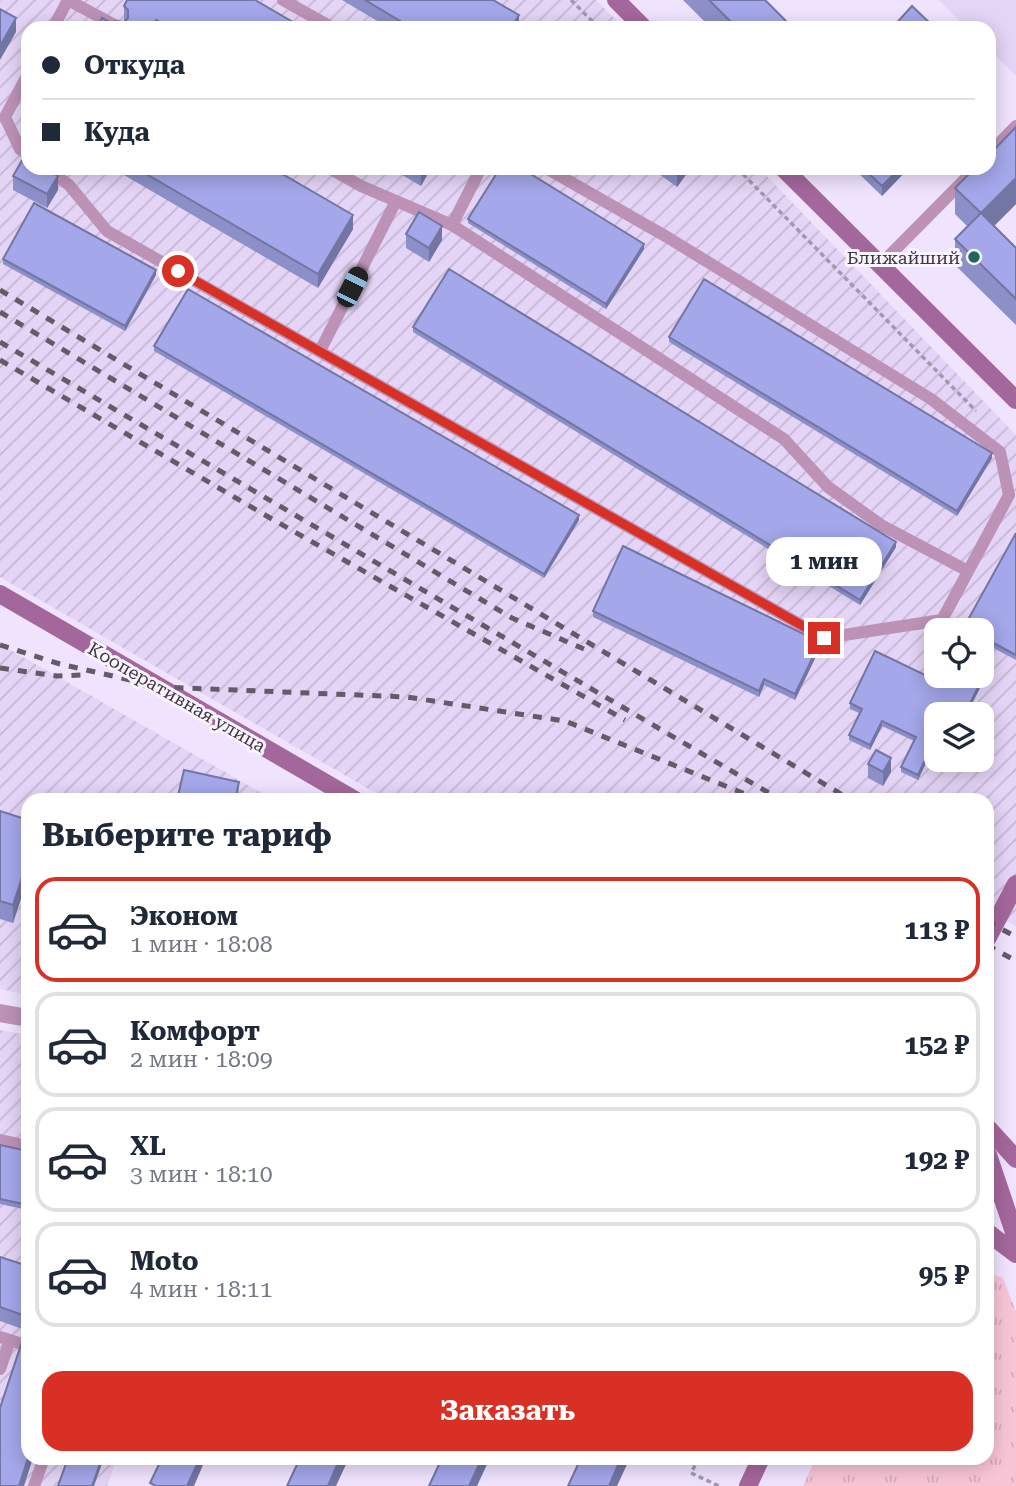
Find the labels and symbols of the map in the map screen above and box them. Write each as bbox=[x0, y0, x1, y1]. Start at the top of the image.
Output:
place label: Ближайший bbox=[847, 247, 960, 268]
marker: Ближайший bbox=[966, 249, 982, 265]
route start bbox=[162, 255, 194, 287]
car bbox=[334, 264, 371, 310]
callout: 1 мин bbox=[766, 536, 882, 586]
route end bbox=[808, 622, 840, 654]
street label: Кооперативная улица bbox=[85, 638, 270, 757]

